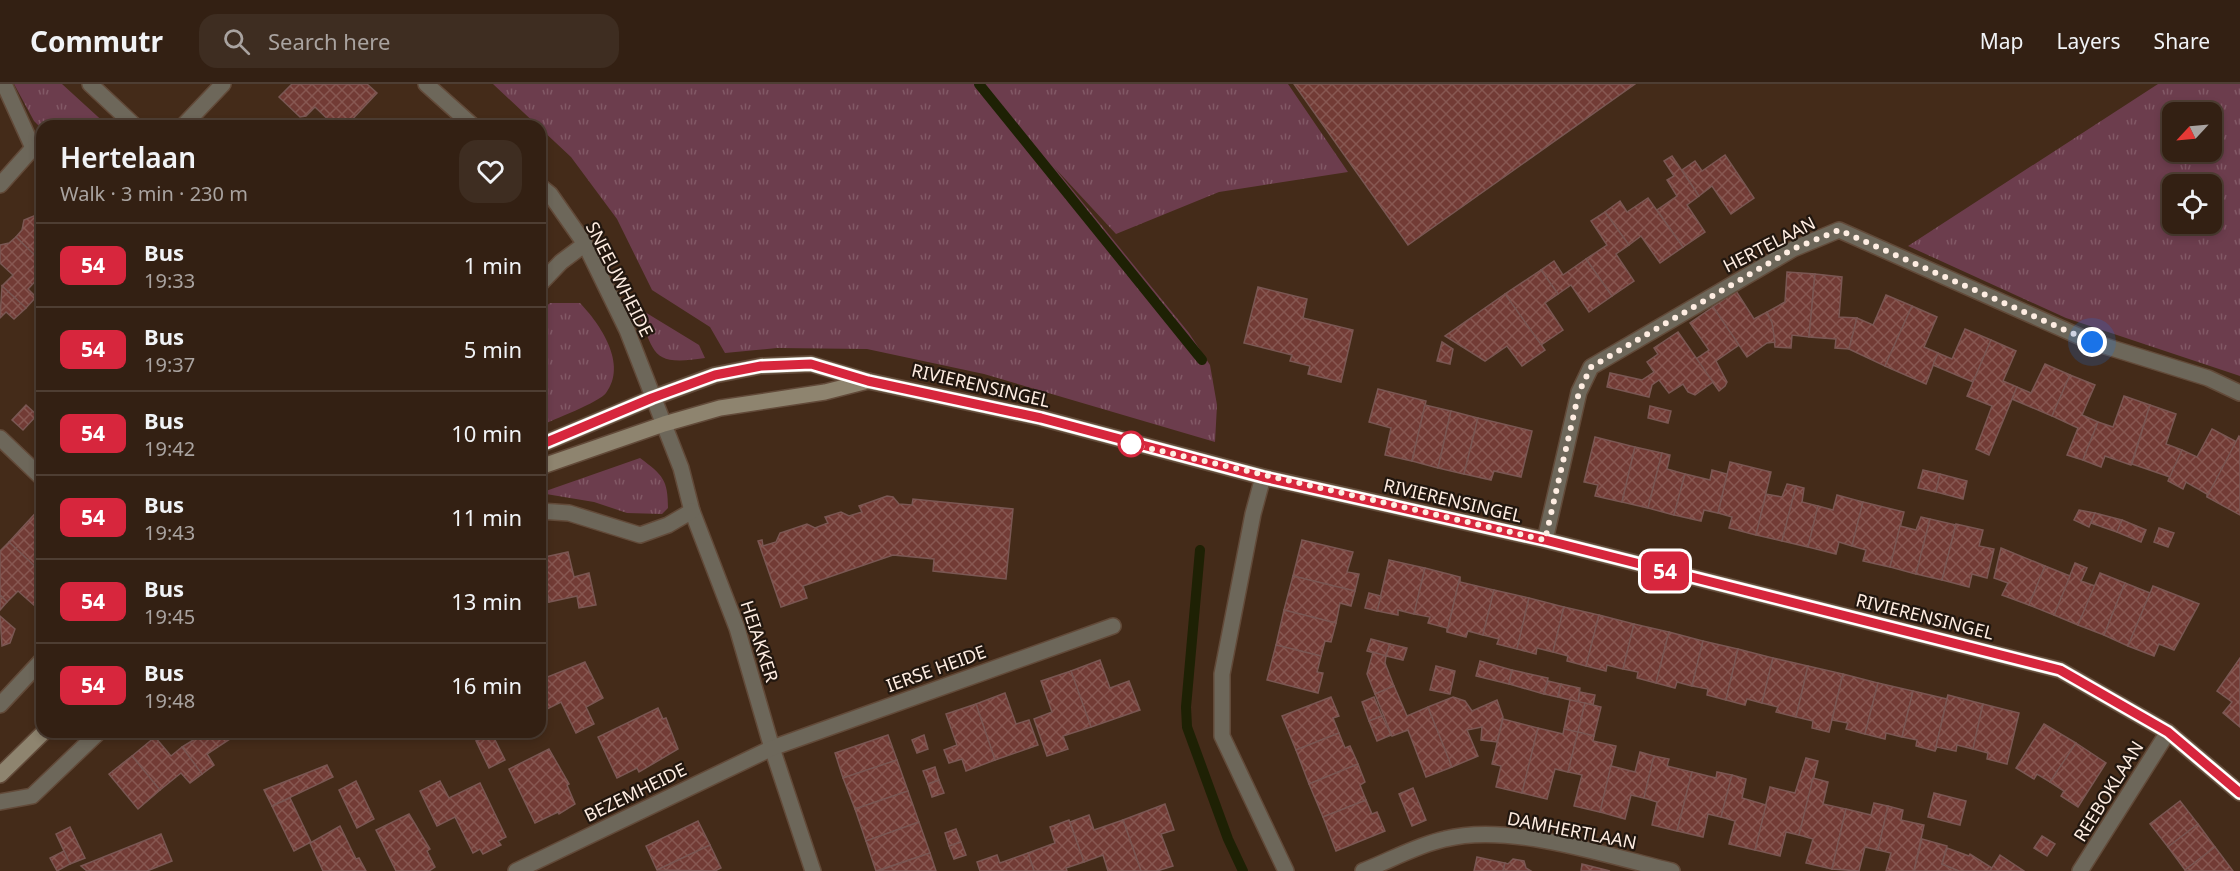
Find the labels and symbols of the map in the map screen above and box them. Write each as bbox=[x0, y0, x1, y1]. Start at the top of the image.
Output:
north arrow bbox=[2162, 102, 2222, 162]
street label: HERTELAAN bbox=[1719, 210, 1819, 278]
street label: SNEEUWHEIDE bbox=[581, 217, 659, 341]
your location bbox=[2077, 327, 2107, 357]
street label: RIVIERENSINGEL bbox=[909, 357, 1053, 413]
unlabelled marker bbox=[1118, 431, 1144, 457]
street label: RIVIERENSINGEL bbox=[1381, 472, 1525, 528]
line badge: 54 bbox=[1638, 552, 1692, 590]
street label: RIVIERENSINGEL bbox=[1854, 587, 1996, 645]
street label: HEIAKKER bbox=[736, 597, 784, 685]
street label: IERSE HEIDE bbox=[883, 639, 989, 697]
street label: REEBOKLAAN bbox=[2068, 736, 2148, 846]
street label: BEZEMHEIDE bbox=[580, 757, 690, 827]
street label: DAMHERTLAAN bbox=[1505, 806, 1639, 854]

